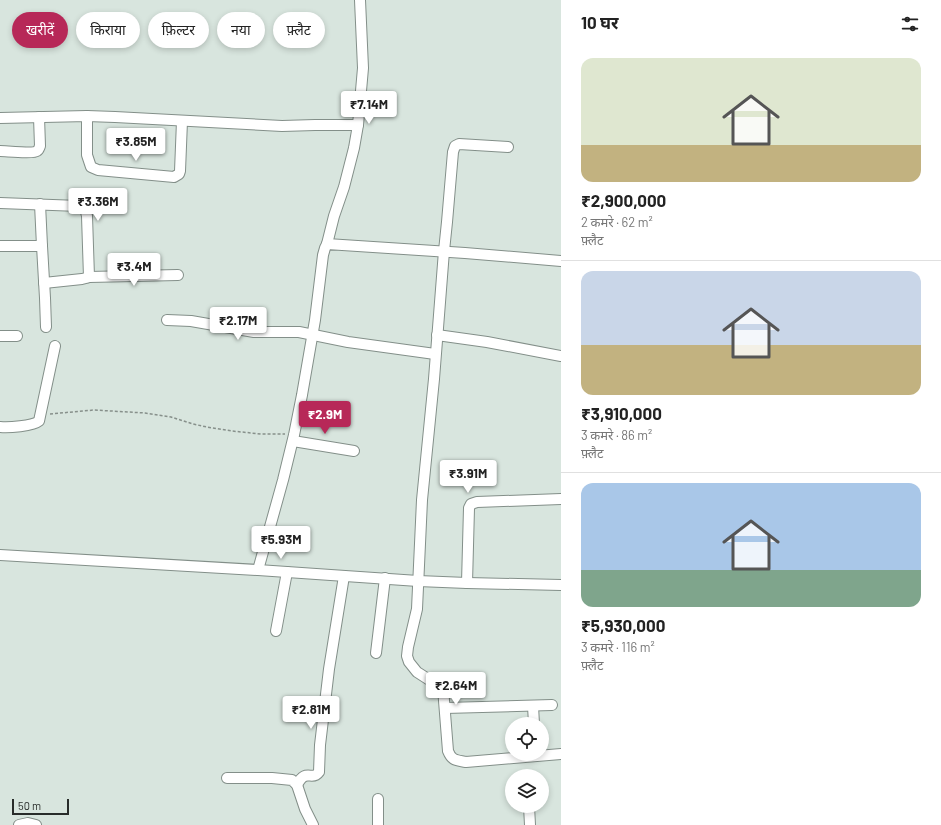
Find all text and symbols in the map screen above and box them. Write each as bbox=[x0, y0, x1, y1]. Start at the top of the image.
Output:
chip: खरीदें bbox=[12, 12, 68, 48]
chip: किराया bbox=[76, 12, 140, 48]
chip: फ़िल्टर bbox=[148, 12, 209, 48]
chip: नया bbox=[217, 12, 265, 48]
chip: फ़्लैट bbox=[273, 12, 325, 48]
text: 10 घर bbox=[581, 12, 619, 32]
icon: filters bbox=[899, 13, 921, 35]
icon: home bbox=[715, 84, 787, 156]
pin: ₹7.14M bbox=[336, 91, 402, 125]
text: ₹7.14M bbox=[350, 96, 388, 112]
pin: ₹3.85M bbox=[103, 128, 169, 162]
text: ₹3.85M bbox=[115, 133, 157, 149]
pin: ₹3.36M bbox=[65, 188, 131, 222]
text: ₹2,900,000 bbox=[581, 190, 666, 210]
text: ₹3.36M bbox=[77, 193, 119, 209]
text: 2 कमरे · 62 m² bbox=[581, 214, 653, 230]
text: फ़्लैट bbox=[581, 232, 604, 248]
pin: ₹3.4M bbox=[106, 253, 162, 287]
text: ₹3.4M bbox=[116, 258, 152, 274]
icon: home bbox=[715, 297, 787, 369]
pin: ₹2.17M bbox=[205, 307, 271, 341]
text: ₹2.17M bbox=[219, 312, 257, 328]
pin: ₹2.9M bbox=[297, 401, 353, 435]
text: ₹3,910,000 bbox=[581, 403, 662, 423]
text: ₹2.9M bbox=[308, 406, 342, 422]
text: 3 कमरे · 86 m² bbox=[581, 427, 652, 443]
text: फ़्लैट bbox=[581, 445, 604, 461]
pin: ₹3.91M bbox=[435, 460, 501, 494]
text: ₹3.91M bbox=[449, 465, 487, 481]
icon: home bbox=[715, 509, 787, 581]
pin: ₹5.93M bbox=[248, 526, 314, 560]
text: ₹5.93M bbox=[260, 531, 302, 547]
text: ₹5,930,000 bbox=[581, 615, 665, 635]
text: 3 कमरे · 116 m² bbox=[581, 639, 655, 655]
text: फ़्लैट bbox=[581, 657, 604, 673]
pin: ₹2.64M bbox=[423, 672, 489, 706]
text: ₹2.64M bbox=[435, 677, 477, 693]
pin: ₹2.81M bbox=[278, 696, 344, 730]
text: ₹2.81M bbox=[291, 701, 331, 717]
map controls bbox=[505, 717, 549, 813]
button: locate bbox=[505, 717, 549, 761]
button: layers bbox=[505, 769, 549, 813]
scale bar bbox=[12, 797, 69, 816]
text: 50 m bbox=[18, 799, 41, 812]

